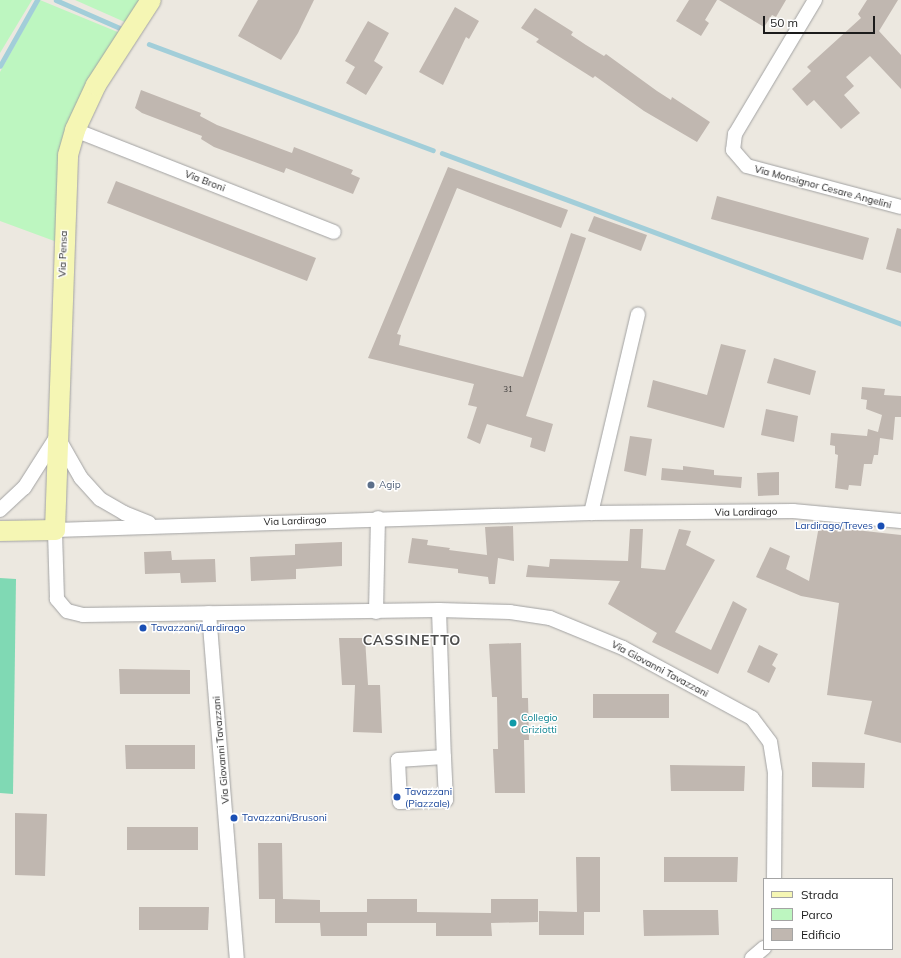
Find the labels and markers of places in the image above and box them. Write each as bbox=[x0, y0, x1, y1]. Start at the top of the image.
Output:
place label: Agip bbox=[379, 479, 401, 491]
marker: Agip bbox=[366, 480, 376, 490]
place label: Lardirago/Treves bbox=[795, 520, 873, 532]
marker: Lardirago/Treves bbox=[876, 521, 886, 531]
place label: Tavazzani/Lardirago bbox=[151, 622, 246, 634]
marker: Tavazzani/Lardirago bbox=[138, 623, 148, 633]
place label: Collegio Griziotti bbox=[521, 711, 558, 734]
marker: Collegio Griziotti bbox=[508, 718, 518, 728]
place label: Tavazzani (Piazzale) bbox=[405, 785, 452, 808]
marker: Tavazzani (Piazzale) bbox=[392, 792, 402, 802]
place label: Tavazzani/Brusoni bbox=[242, 812, 327, 824]
marker: Tavazzani/Brusoni bbox=[229, 813, 239, 823]

